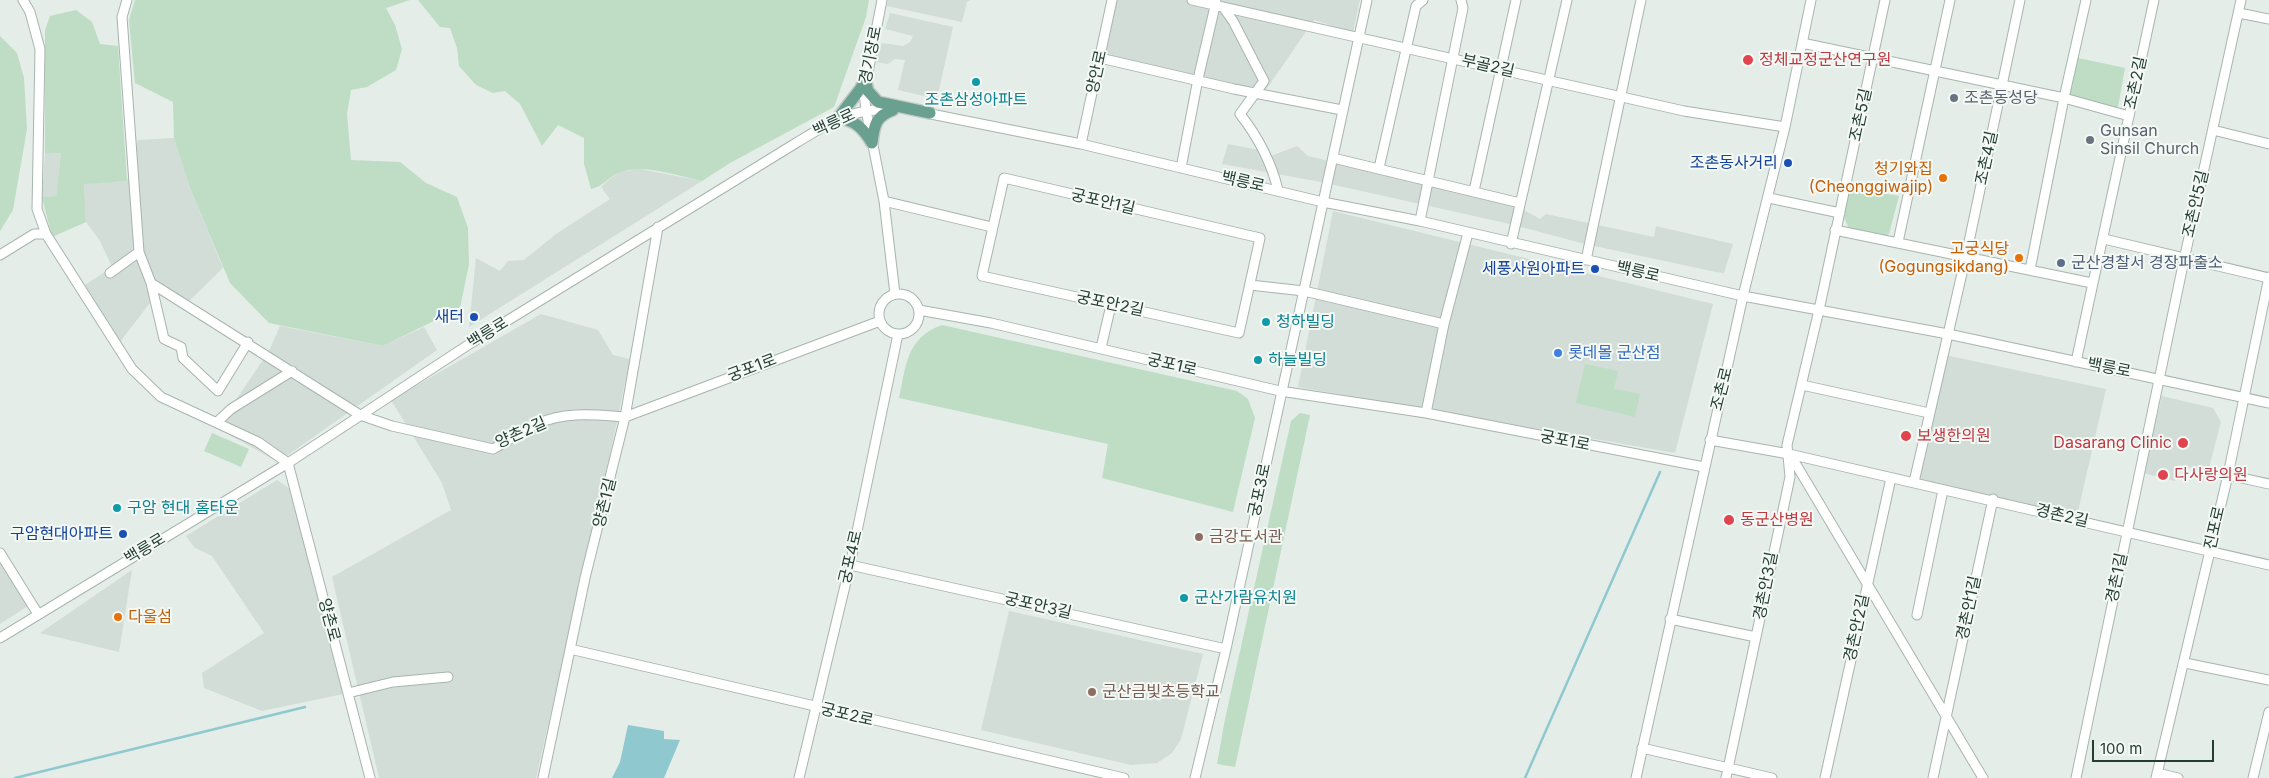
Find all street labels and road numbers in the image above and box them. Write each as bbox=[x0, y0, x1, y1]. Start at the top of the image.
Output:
street label: 경기장로 bbox=[856, 24, 886, 86]
street label: 양안로 bbox=[1083, 48, 1111, 96]
street label: 부골2길 bbox=[1460, 51, 1516, 81]
street label: 조촌2길 bbox=[2121, 55, 2151, 111]
street label: 조촌5길 bbox=[1846, 87, 1876, 143]
street label: 백릉로 bbox=[810, 105, 858, 141]
street label: 조촌4길 bbox=[1972, 129, 2002, 187]
street label: 백릉로 bbox=[1219, 168, 1267, 196]
street label: 조촌안5길 bbox=[2179, 168, 2213, 240]
street label: 궁포안1길 bbox=[1069, 185, 1137, 219]
street label: 백릉로 bbox=[1614, 258, 1662, 286]
street label: 궁포안2길 bbox=[1074, 287, 1146, 321]
street label: 백릉로 bbox=[464, 313, 512, 353]
street label: 궁포1로 bbox=[725, 350, 779, 386]
street label: 궁포1로 bbox=[1145, 350, 1199, 380]
street label: 백릉로 bbox=[2085, 354, 2133, 382]
street label: 조촌로 bbox=[1707, 365, 1737, 413]
street label: 양촌2길 bbox=[492, 413, 550, 453]
street label: 궁포1로 bbox=[1538, 427, 1592, 455]
street label: 궁포3로 bbox=[1245, 462, 1275, 518]
street label: 양촌1길 bbox=[590, 476, 620, 530]
street label: 경촌2길 bbox=[2034, 501, 2090, 531]
street label: 진포로 bbox=[2201, 504, 2229, 552]
street label: 궁포4로 bbox=[836, 528, 866, 586]
street label: 백릉로 bbox=[121, 529, 169, 569]
street label: 경촌안3길 bbox=[1750, 550, 1782, 622]
street label: 경촌1길 bbox=[2102, 551, 2132, 605]
street label: 경촌안1길 bbox=[1953, 574, 1985, 642]
street label: 궁포안3길 bbox=[1002, 589, 1074, 623]
street label: 경촌안2길 bbox=[1840, 592, 1874, 664]
street label: 양촌로 bbox=[314, 596, 344, 644]
street label: 궁포2로 bbox=[819, 700, 875, 730]

